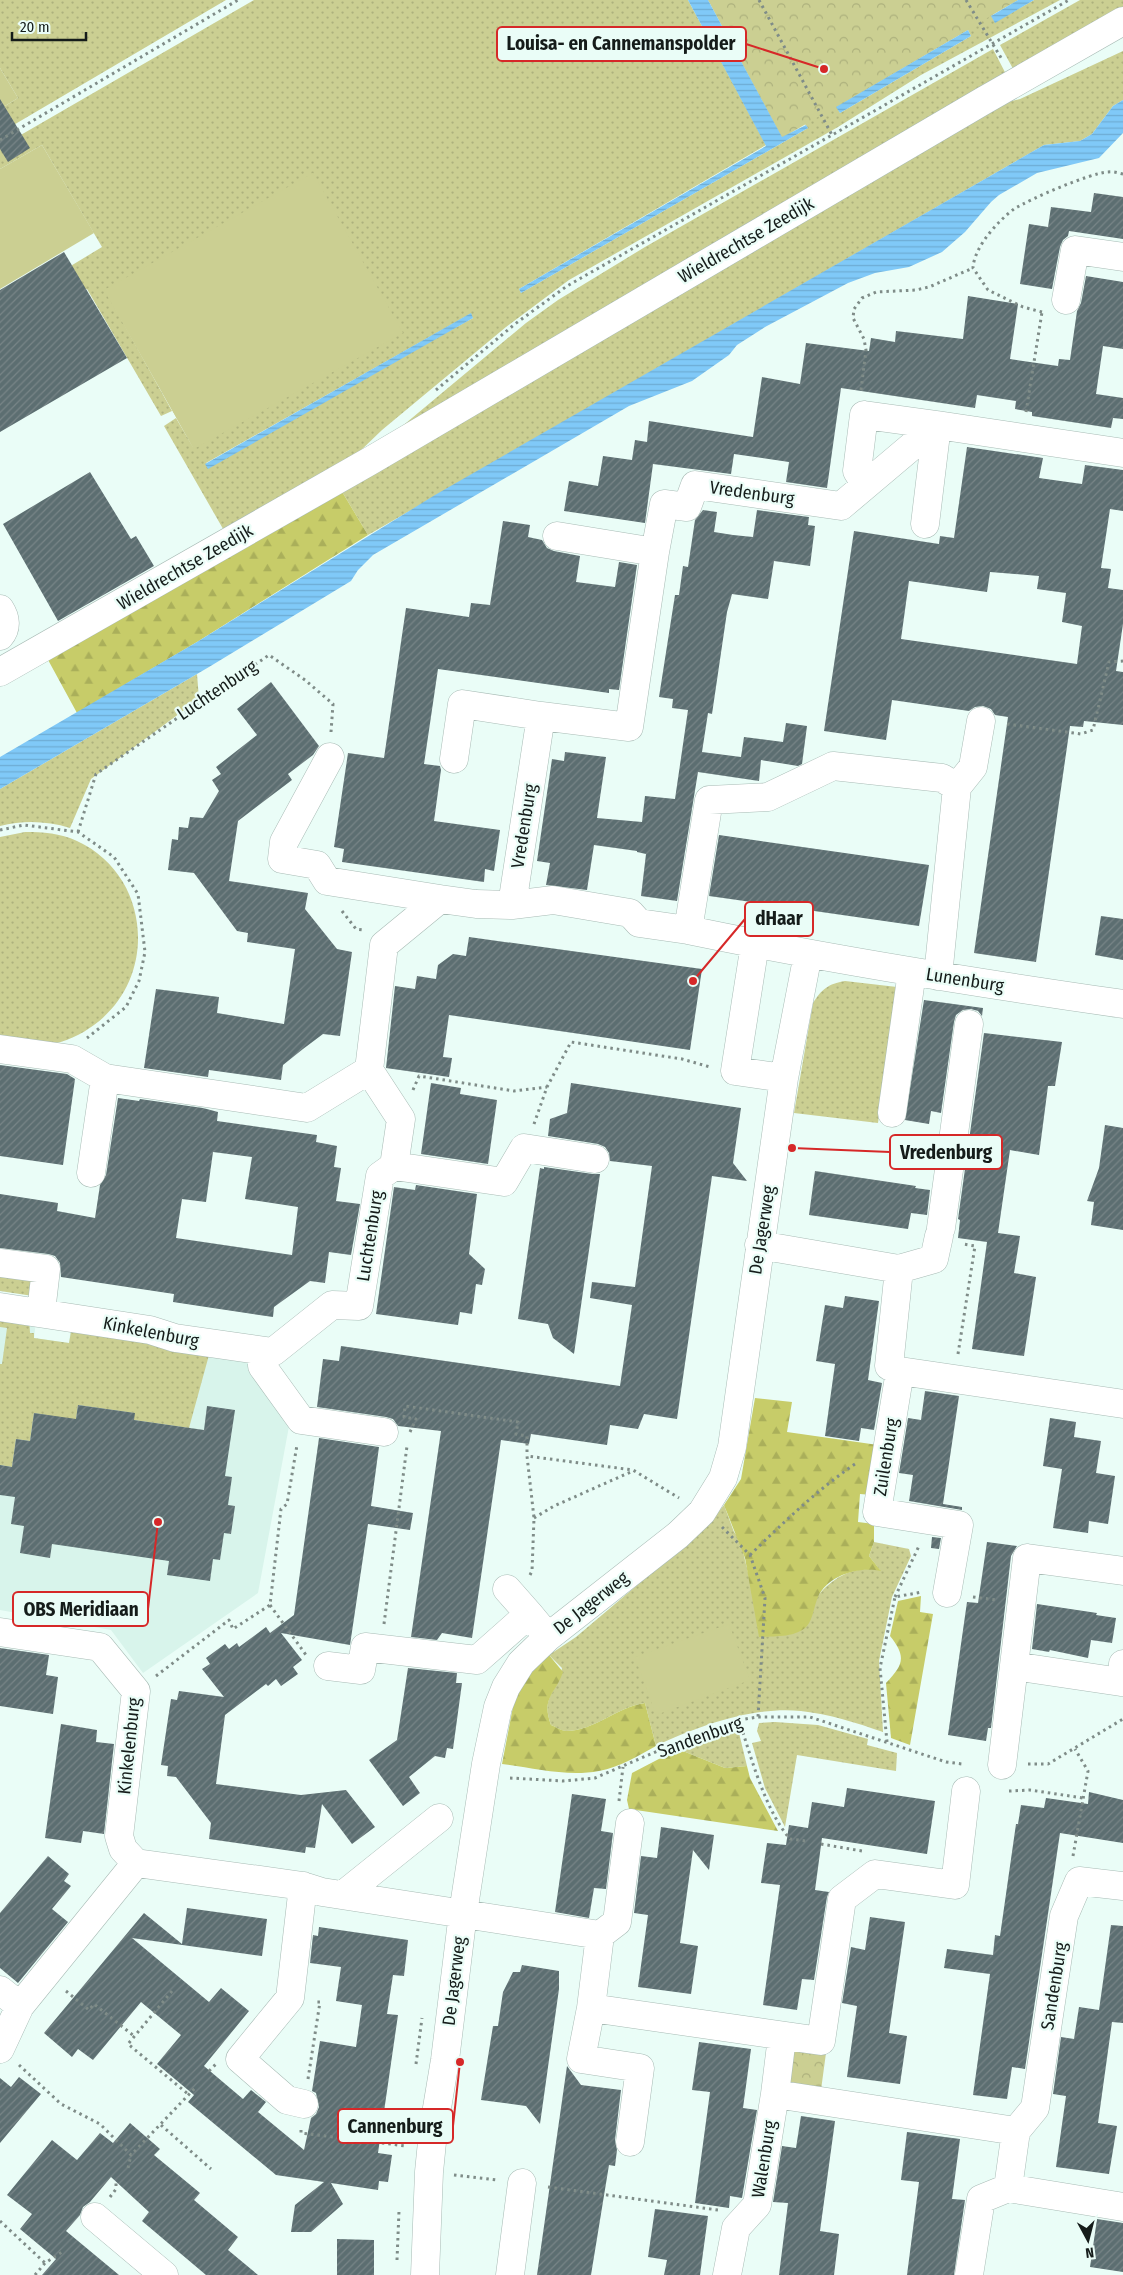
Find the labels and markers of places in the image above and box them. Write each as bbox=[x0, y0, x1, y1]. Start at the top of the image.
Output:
callout: Louisa- en Cannemanspolder bbox=[497, 27, 746, 61]
callout: dHaar bbox=[745, 902, 813, 936]
callout: Vredenburg bbox=[890, 1135, 1002, 1169]
callout: OBS Meridiaan bbox=[13, 1592, 148, 1626]
callout: Cannenburg bbox=[338, 2109, 453, 2143]

